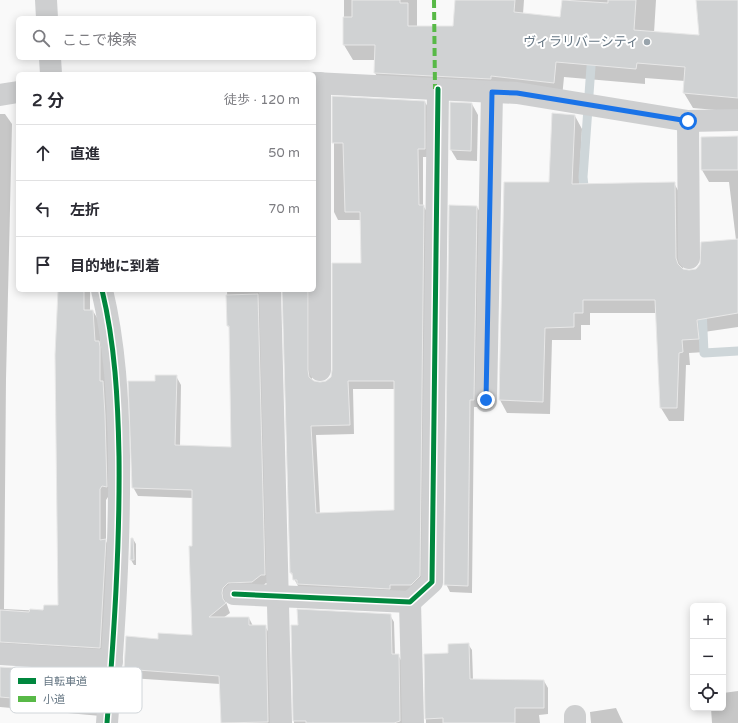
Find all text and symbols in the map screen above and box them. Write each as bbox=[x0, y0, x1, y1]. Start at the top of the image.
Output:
search box bbox=[16, 16, 316, 60]
icon: search bbox=[30, 27, 52, 49]
text: ここで検索 bbox=[62, 31, 137, 49]
place label: ヴィラリバーシティ bbox=[523, 34, 639, 50]
marker: ヴィラリバーシティ bbox=[642, 37, 652, 47]
text: 2 分 bbox=[32, 90, 64, 111]
text: 徒歩 · 120 m bbox=[224, 92, 300, 108]
route start bbox=[679, 112, 697, 130]
icon: ahead bbox=[32, 142, 54, 164]
text: 直進 bbox=[70, 145, 100, 163]
text: 50 m bbox=[268, 145, 300, 161]
icon: left bbox=[32, 198, 54, 220]
text: 左折 bbox=[70, 201, 100, 219]
text: 70 m bbox=[268, 201, 300, 217]
icon: arrive bbox=[32, 254, 54, 276]
text: 目的地に到着 bbox=[70, 257, 160, 275]
route end bbox=[477, 391, 495, 409]
map controls bbox=[690, 603, 726, 711]
button: + bbox=[690, 603, 726, 639]
button: − bbox=[690, 639, 726, 675]
legend bbox=[10, 667, 142, 713]
text: 自転車道 bbox=[43, 675, 87, 688]
button: locate bbox=[690, 675, 726, 711]
text: 小道 bbox=[43, 693, 65, 706]

